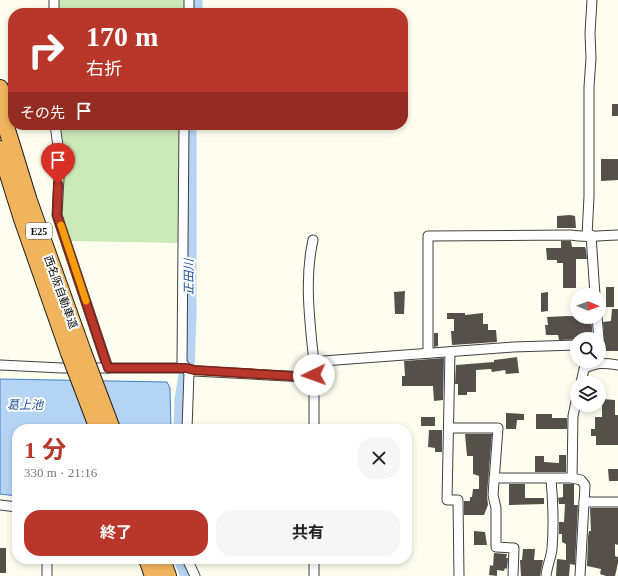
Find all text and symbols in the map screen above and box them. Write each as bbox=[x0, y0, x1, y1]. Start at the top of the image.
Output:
text: 170 m bbox=[86, 21, 158, 52]
icon: right bbox=[20, 24, 72, 76]
text: 右折 bbox=[86, 59, 122, 79]
icon: arrive bbox=[73, 100, 95, 122]
text: その先 bbox=[20, 105, 65, 121]
pin bbox=[41, 143, 75, 184]
icon: arrive bbox=[47, 149, 69, 171]
road number: E25 bbox=[26, 223, 52, 239]
street label: 西名阪自動車道 bbox=[42, 254, 80, 330]
water label: 正田川 bbox=[182, 257, 196, 295]
north arrow bbox=[570, 288, 606, 324]
map controls bbox=[570, 288, 606, 412]
button: search bbox=[570, 332, 606, 368]
position arrow bbox=[293, 354, 335, 396]
button: layers bbox=[570, 376, 606, 412]
water label: 葛上池 bbox=[7, 398, 44, 412]
text: 1 分 bbox=[24, 437, 66, 463]
button: close bbox=[358, 437, 400, 479]
text: 330 m · 21:16 bbox=[24, 465, 97, 480]
button: 終了 bbox=[24, 510, 208, 556]
button: 共有 bbox=[216, 510, 400, 556]

